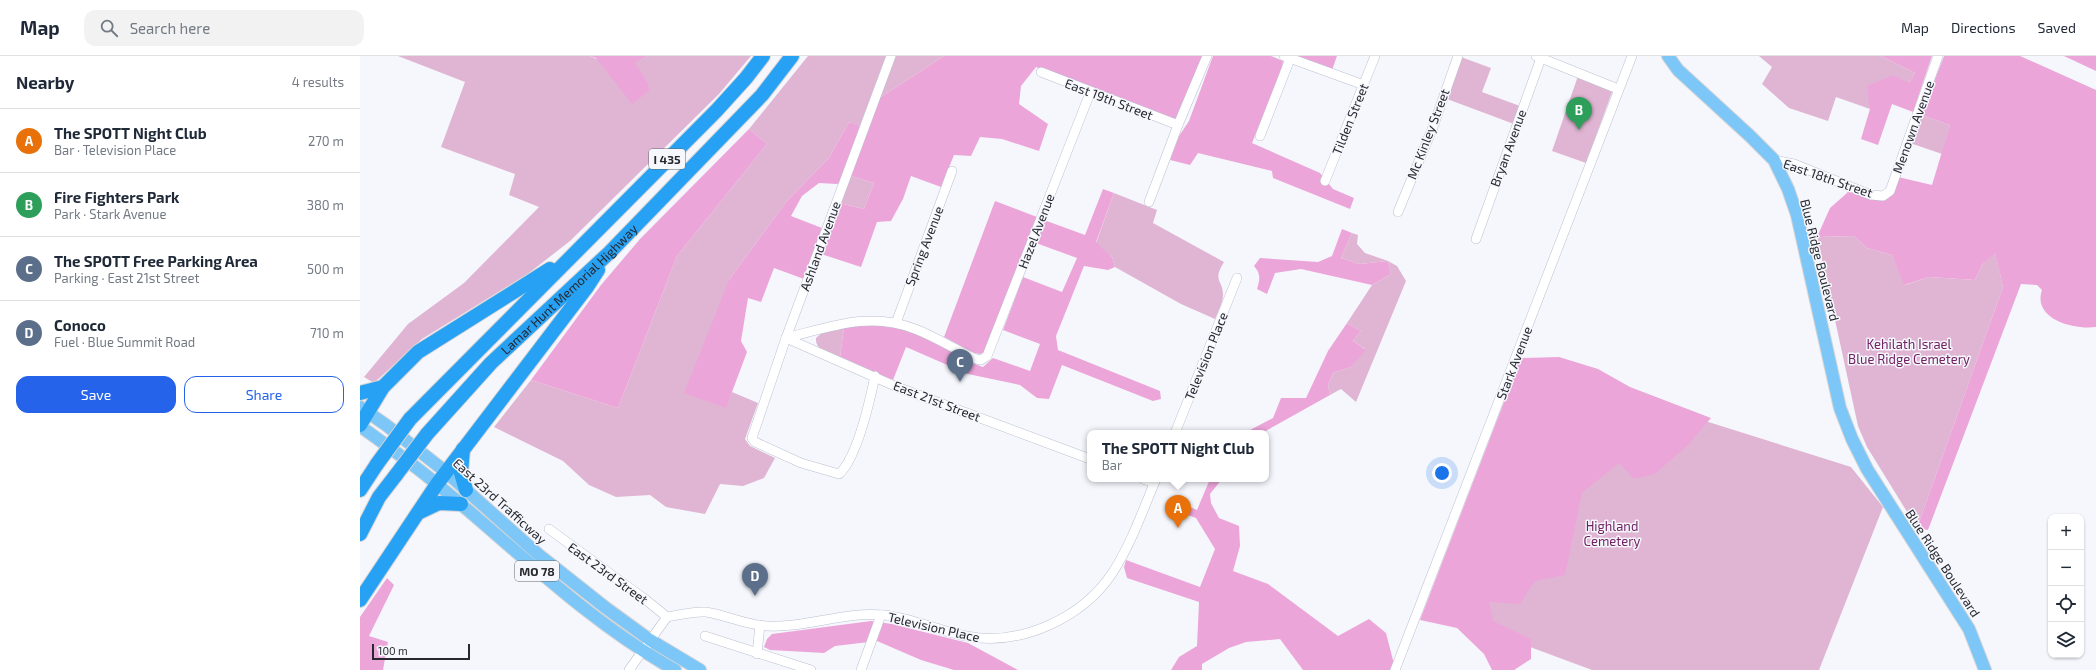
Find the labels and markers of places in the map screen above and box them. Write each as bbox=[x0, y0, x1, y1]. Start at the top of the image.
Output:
pin: B bbox=[1566, 97, 1592, 130]
pin: C bbox=[947, 349, 973, 382]
pin: A bbox=[1165, 495, 1191, 528]
pin: D bbox=[742, 563, 768, 596]

